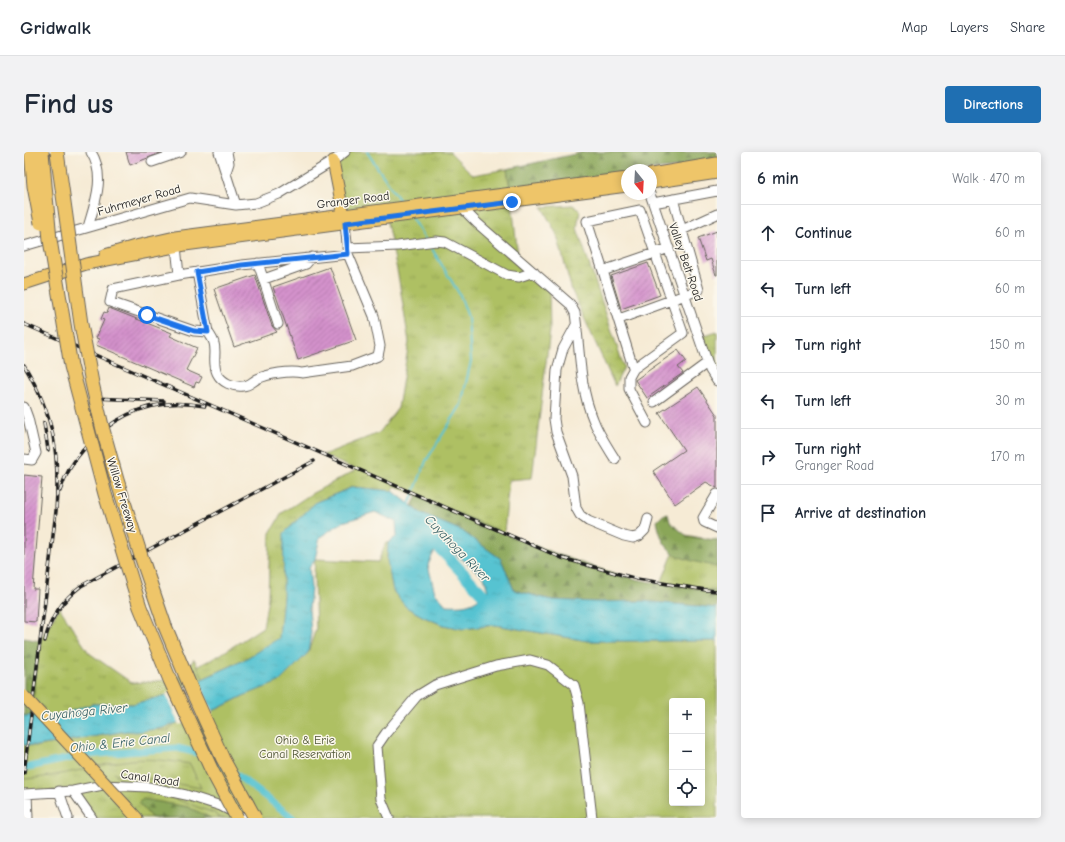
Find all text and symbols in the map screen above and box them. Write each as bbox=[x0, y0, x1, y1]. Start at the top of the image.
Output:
text: Gridwalk bbox=[20, 17, 91, 39]
text: Map bbox=[901, 19, 928, 36]
text: Layers bbox=[950, 19, 988, 36]
text: Share bbox=[1010, 19, 1045, 36]
button: Directions bbox=[945, 86, 1041, 123]
text: Find us bbox=[24, 88, 113, 120]
north arrow bbox=[621, 164, 657, 200]
text: 6 min bbox=[757, 169, 799, 188]
text: Walk · 470 m bbox=[952, 171, 1025, 186]
street label: Fuhrmeyer Road bbox=[96, 181, 182, 219]
street label: Granger Road bbox=[316, 189, 390, 211]
route end bbox=[503, 193, 521, 211]
street label: Valley Belt Road bbox=[666, 221, 706, 303]
icon: ahead bbox=[757, 222, 779, 244]
text: Continue bbox=[795, 224, 852, 242]
text: 60 m bbox=[995, 225, 1025, 240]
icon: left bbox=[757, 278, 779, 300]
text: Turn left bbox=[795, 280, 851, 298]
text: 60 m bbox=[995, 281, 1025, 296]
route start bbox=[138, 306, 156, 324]
icon: right bbox=[757, 334, 779, 356]
text: Turn right bbox=[795, 336, 861, 354]
text: 150 m bbox=[990, 337, 1025, 352]
icon: left bbox=[757, 390, 779, 412]
text: Turn left bbox=[795, 392, 851, 410]
text: 30 m bbox=[995, 393, 1025, 408]
text: Turn right bbox=[795, 440, 861, 458]
icon: right bbox=[757, 446, 779, 468]
text: 170 m bbox=[991, 449, 1025, 464]
street label: Willow Freeway bbox=[104, 456, 140, 535]
text: Granger Road bbox=[795, 458, 874, 473]
icon: arrive bbox=[757, 502, 779, 524]
text: Arrive at destination bbox=[795, 504, 926, 522]
water label: Cuyahoga River bbox=[422, 512, 494, 585]
map controls bbox=[669, 698, 705, 806]
button: + bbox=[669, 698, 705, 734]
water label: Cuyahoga River bbox=[40, 699, 129, 723]
water label: Ohio & Erie Canal bbox=[69, 730, 171, 755]
park label: Ohio & Erie Canal Reservation bbox=[259, 733, 351, 761]
button: − bbox=[669, 734, 705, 770]
street label: Canal Road bbox=[120, 767, 180, 789]
button: locate bbox=[669, 770, 705, 806]

